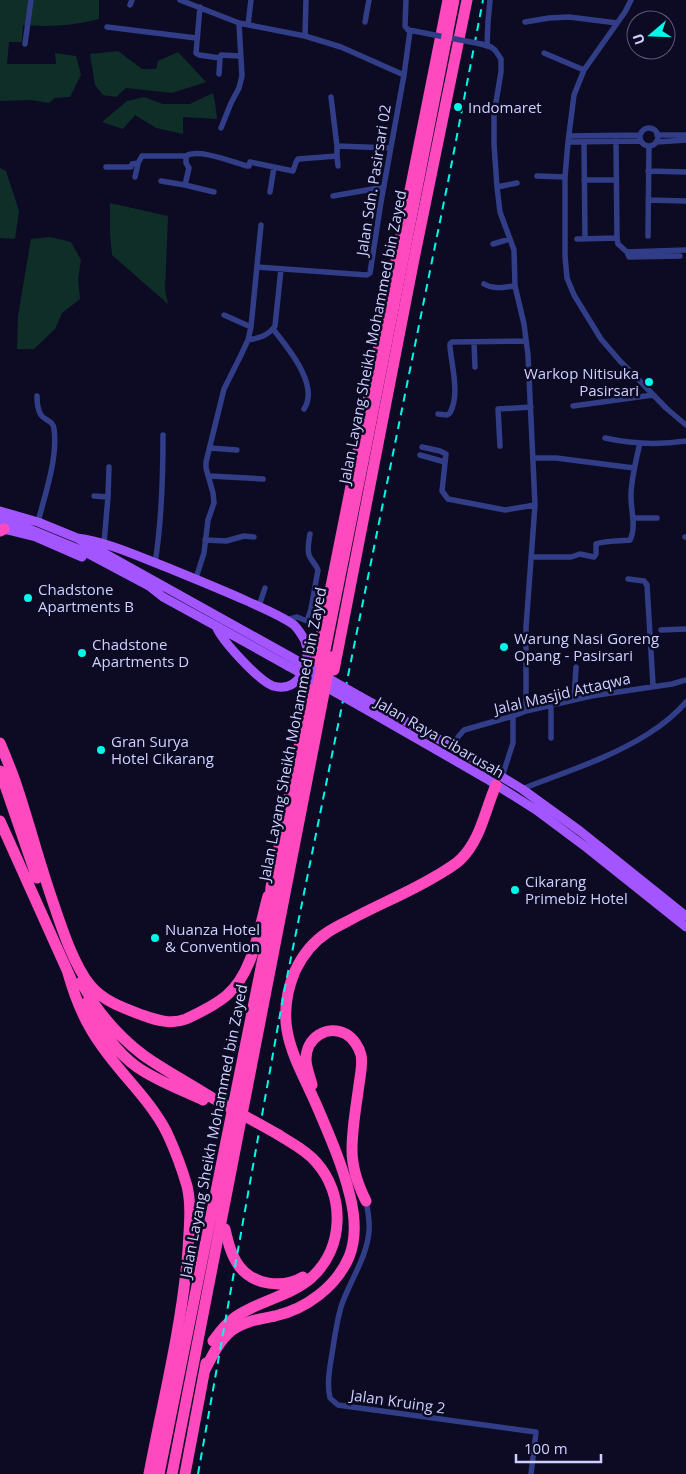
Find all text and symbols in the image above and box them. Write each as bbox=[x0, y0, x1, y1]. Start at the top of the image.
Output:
north arrow bbox=[626, 10, 676, 60]
text: U bbox=[628, 31, 649, 47]
place label: Indomaret bbox=[468, 97, 542, 117]
marker: Indomaret bbox=[452, 101, 464, 113]
street label: Jalan Sdn. Pasirsari 02 bbox=[351, 103, 395, 259]
street label: Jalan Layang Sheikh Mohammed bin Zayed bbox=[333, 188, 410, 488]
place label: Warkop Nitisuka Pasirsari bbox=[524, 363, 639, 400]
marker: Warkop Nitisuka Pasirsari bbox=[643, 376, 655, 388]
place label: Chadstone Apartments B bbox=[38, 579, 134, 616]
street label: Jalan Layang Sheikh Mohammed bin Zayed bbox=[253, 585, 330, 885]
marker: Chadstone Apartments B bbox=[22, 592, 34, 604]
place label: Warung Nasi Goreng Opang - Pasirsari bbox=[514, 628, 659, 665]
place label: Chadstone Apartments D bbox=[92, 634, 189, 671]
marker: Warung Nasi Goreng Opang - Pasirsari bbox=[498, 641, 510, 653]
marker: Chadstone Apartments D bbox=[76, 647, 88, 659]
street label: Jalal Masjid Attaqwa bbox=[490, 668, 632, 719]
street label: Jalan Raya Cibarusah bbox=[370, 691, 508, 782]
place label: Gran Surya Hotel Cikarang bbox=[111, 731, 214, 768]
marker: Gran Surya Hotel Cikarang bbox=[95, 744, 107, 756]
place label: Cikarang Primebiz Hotel bbox=[525, 871, 628, 908]
marker: Cikarang Primebiz Hotel bbox=[509, 884, 521, 896]
place label: Nuanza Hotel & Convention bbox=[165, 919, 260, 956]
marker: Nuanza Hotel & Convention bbox=[149, 932, 161, 944]
street label: Jalan Layang Sheikh Mohammed bin Zayed bbox=[174, 982, 251, 1282]
street label: Jalan Kruing 2 bbox=[347, 1384, 447, 1418]
scale bar bbox=[516, 1432, 601, 1464]
text: 100 m bbox=[524, 1438, 568, 1458]

